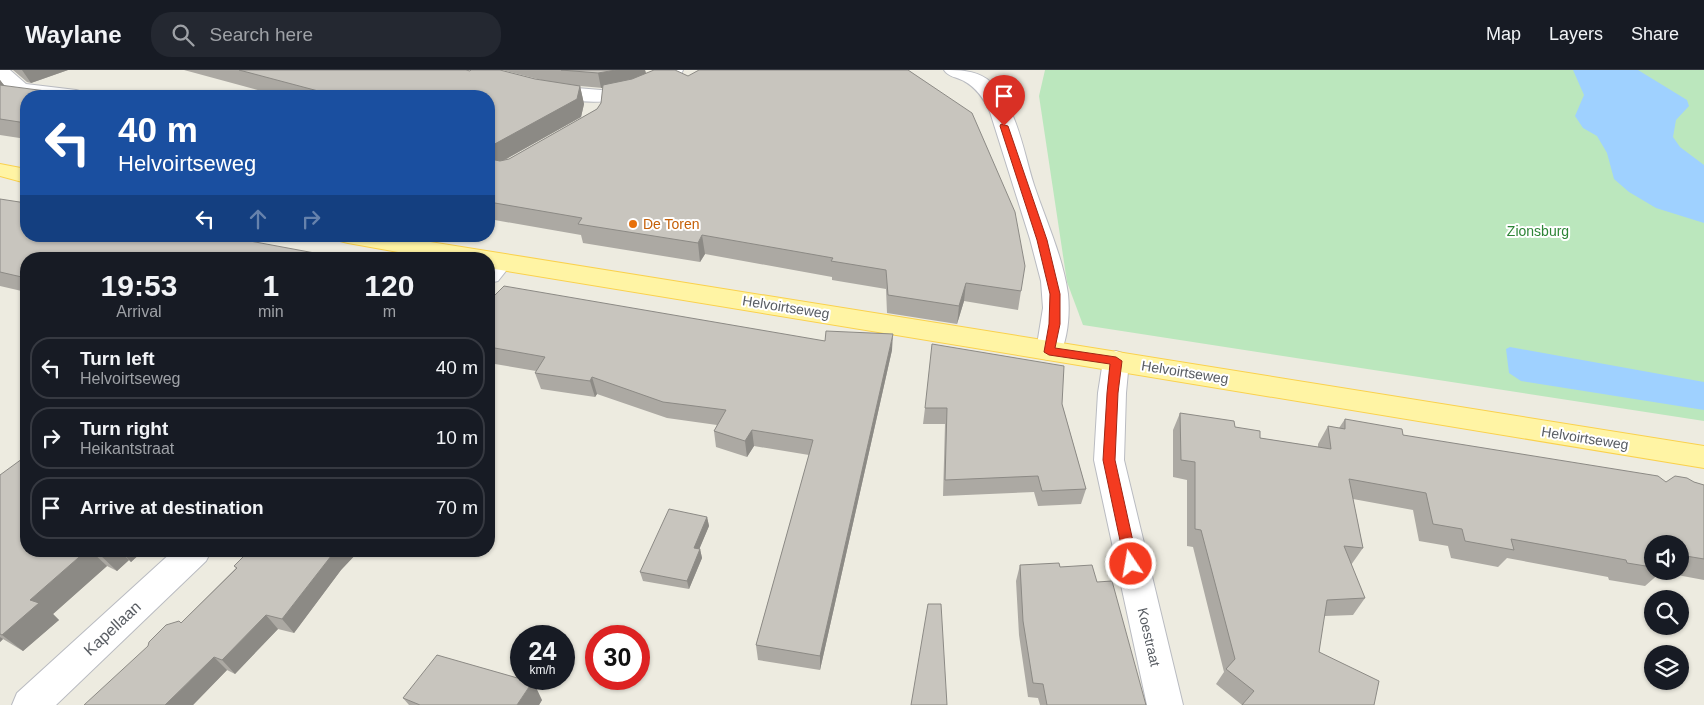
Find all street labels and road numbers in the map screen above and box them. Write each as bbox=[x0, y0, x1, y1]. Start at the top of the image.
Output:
street label: Helvoirtseweg bbox=[741, 292, 831, 322]
street label: Helvoirtseweg bbox=[1140, 357, 1230, 387]
street label: Helvoirtseweg bbox=[1540, 423, 1630, 453]
street label: Kapellaan bbox=[81, 598, 144, 659]
street label: Koestraat bbox=[1134, 606, 1164, 668]

